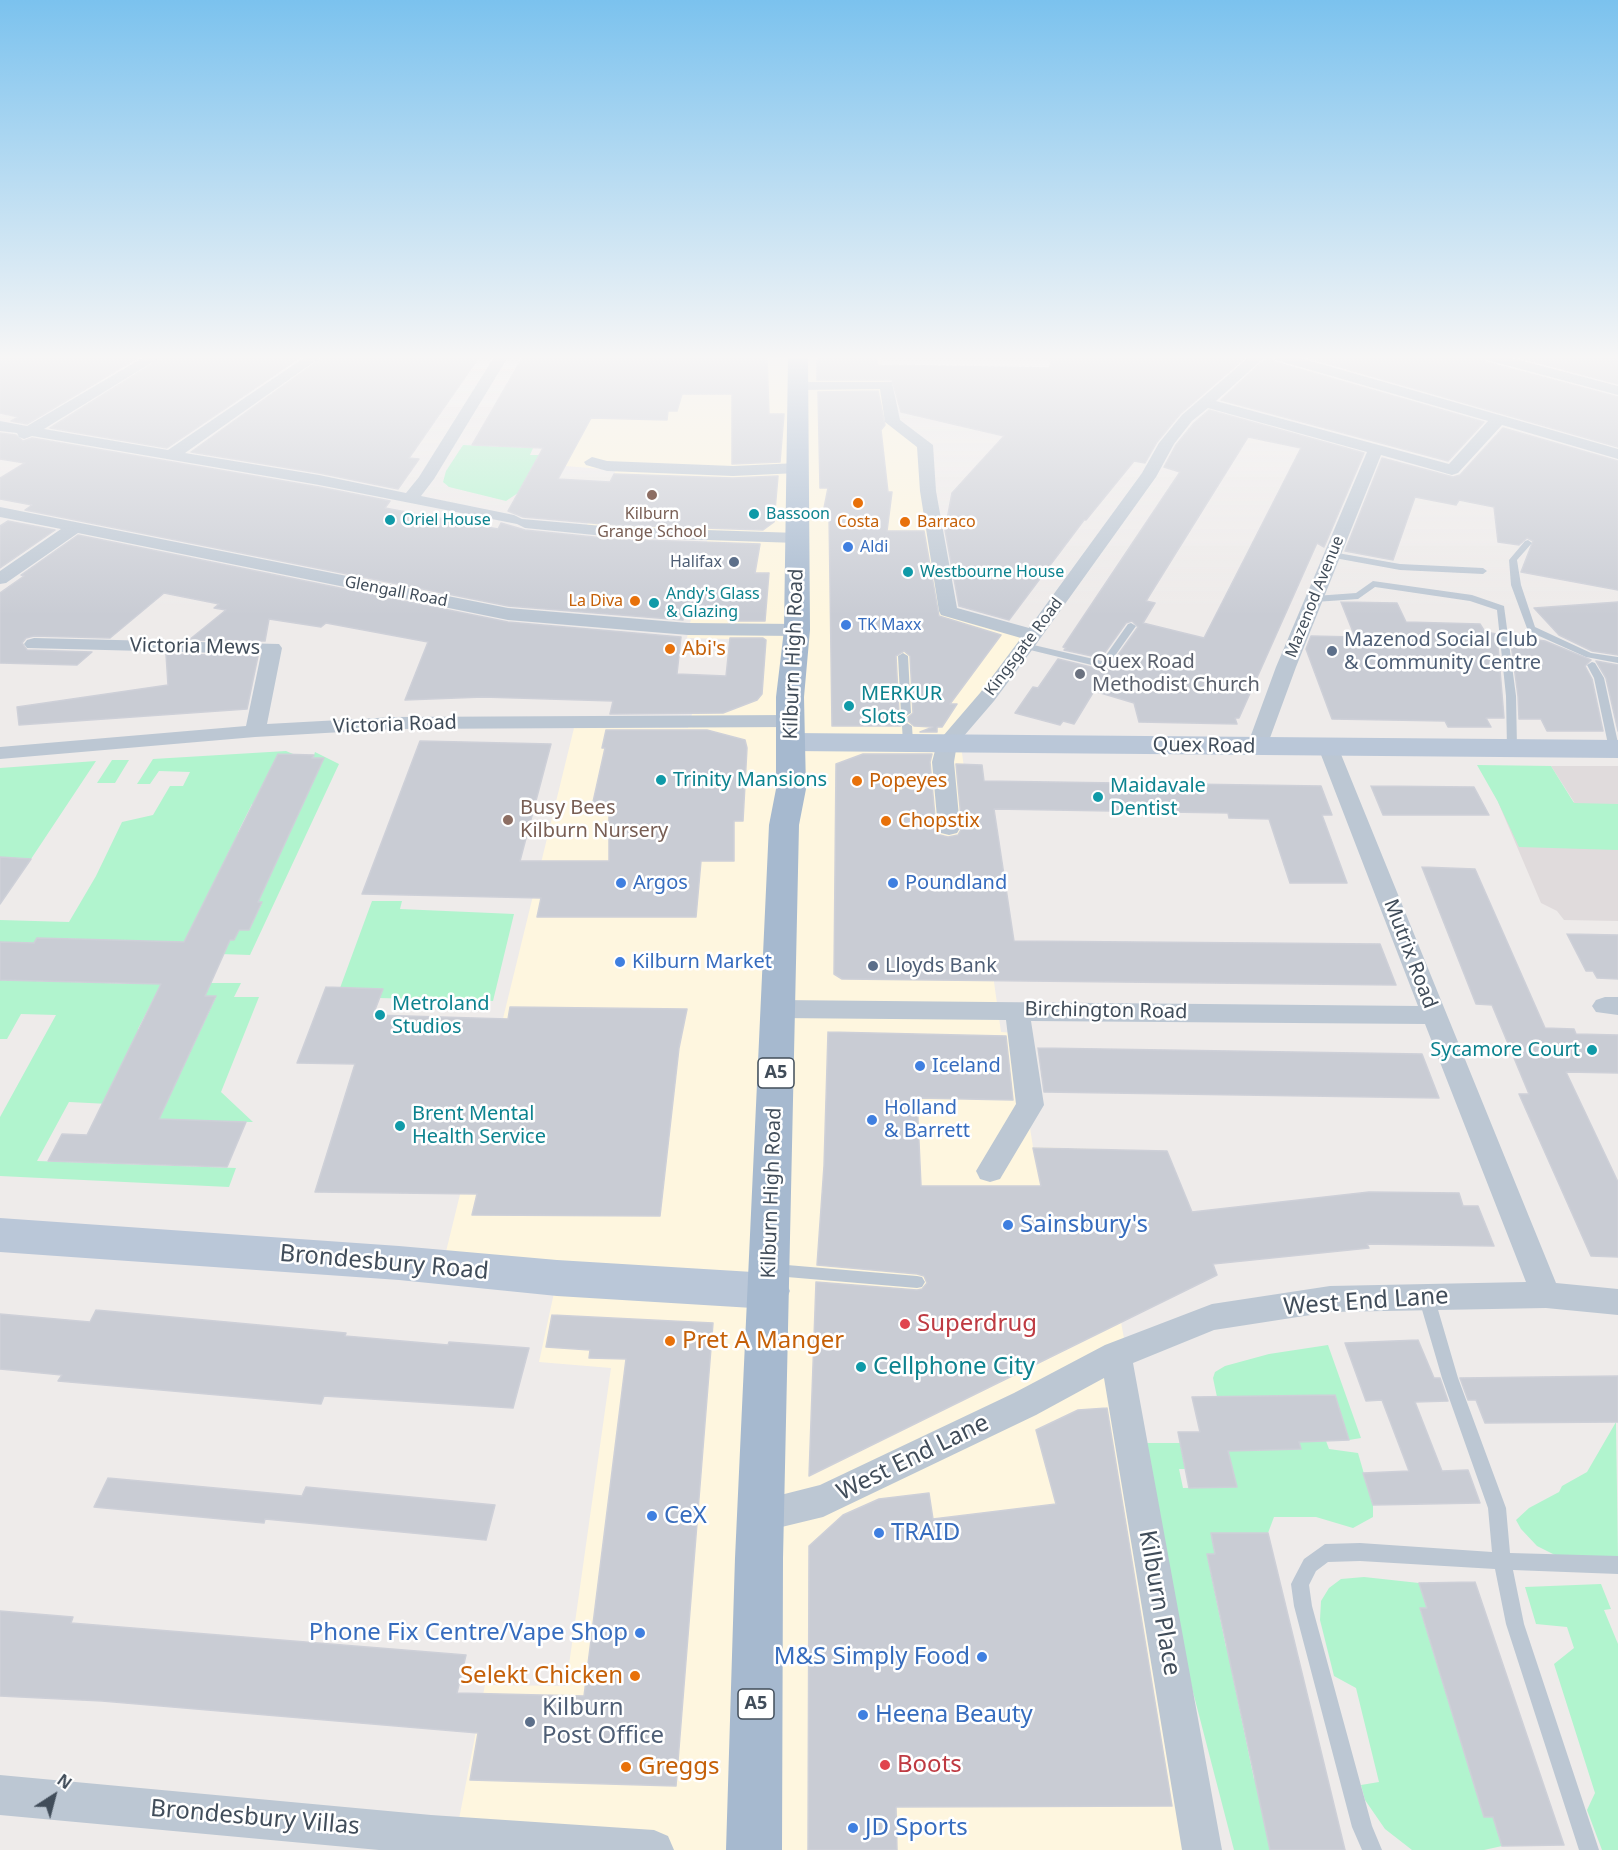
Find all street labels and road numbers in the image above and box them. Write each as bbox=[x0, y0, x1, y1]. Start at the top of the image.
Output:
street label: Mazenod Avenue bbox=[1282, 533, 1348, 661]
street label: Kilburn High Road bbox=[779, 568, 809, 740]
street label: Glengall Road bbox=[343, 573, 449, 611]
street label: Kingsgate Road bbox=[981, 594, 1067, 700]
street label: Victoria Mews bbox=[130, 634, 260, 660]
street label: Victoria Road bbox=[333, 711, 457, 739]
street label: Quex Road bbox=[1152, 733, 1256, 759]
street label: Mutrix Road bbox=[1378, 896, 1442, 1012]
street label: Birchington Road bbox=[1024, 998, 1188, 1024]
road number: A5 bbox=[758, 1058, 794, 1088]
street label: Kilburn High Road bbox=[757, 1107, 787, 1279]
street label: Brondesbury Road bbox=[278, 1240, 490, 1286]
street label: West End Lane bbox=[1283, 1282, 1449, 1322]
street label: West End Lane bbox=[832, 1409, 994, 1507]
street label: Kilburn Place bbox=[1132, 1528, 1186, 1678]
road number: A5 bbox=[738, 1689, 774, 1719]
street label: Brondesbury Villas bbox=[149, 1794, 361, 1842]

